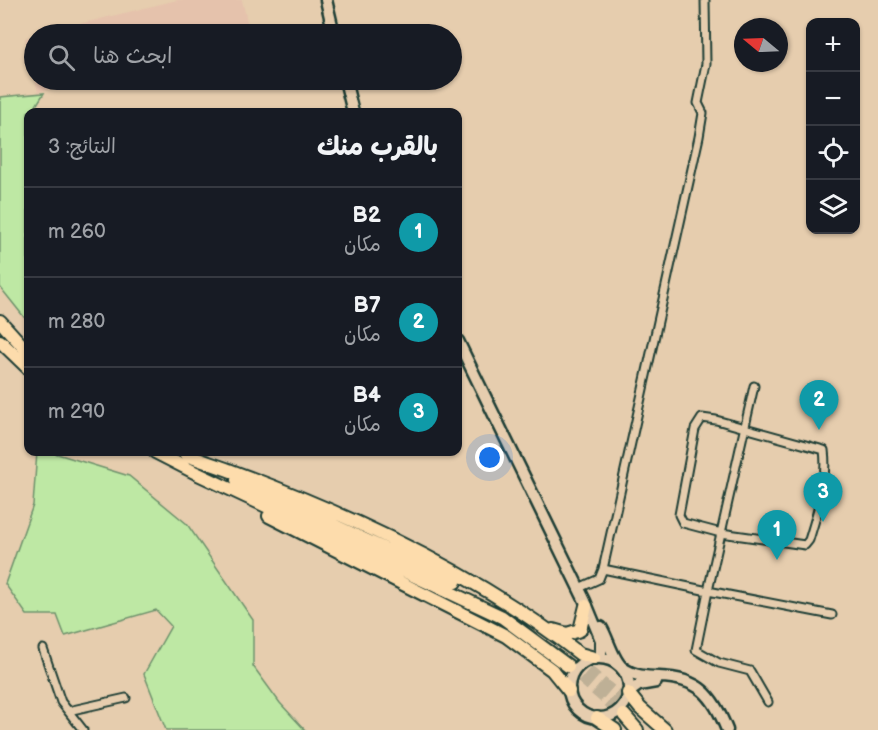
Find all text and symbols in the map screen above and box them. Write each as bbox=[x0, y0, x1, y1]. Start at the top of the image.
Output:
north arrow bbox=[734, 18, 788, 72]
map controls bbox=[806, 18, 860, 234]
button: + bbox=[806, 18, 860, 72]
search box bbox=[24, 24, 462, 90]
icon: search bbox=[45, 41, 78, 74]
text: ابحث هنا bbox=[93, 43, 173, 70]
button: − bbox=[806, 72, 860, 126]
button: locate bbox=[806, 126, 860, 180]
text: بالقرب منك bbox=[317, 132, 438, 163]
text: النتائج: 3 bbox=[48, 135, 116, 159]
button: layers bbox=[806, 180, 860, 234]
text: B2 bbox=[352, 202, 381, 229]
text: 260 m bbox=[48, 220, 106, 244]
text: 1 bbox=[414, 220, 423, 244]
text: مكان bbox=[344, 233, 381, 257]
text: B7 bbox=[353, 292, 381, 319]
text: 280 m bbox=[48, 310, 105, 334]
text: 2 bbox=[413, 310, 425, 334]
text: مكان bbox=[344, 323, 381, 347]
pin: 2 bbox=[800, 380, 838, 430]
text: B4 bbox=[353, 382, 381, 409]
text: 290 m bbox=[48, 400, 105, 424]
text: 3 bbox=[413, 400, 424, 424]
text: مكان bbox=[344, 413, 381, 437]
your location bbox=[475, 443, 504, 472]
pin: 3 bbox=[804, 472, 842, 522]
pin: 1 bbox=[758, 510, 796, 560]

